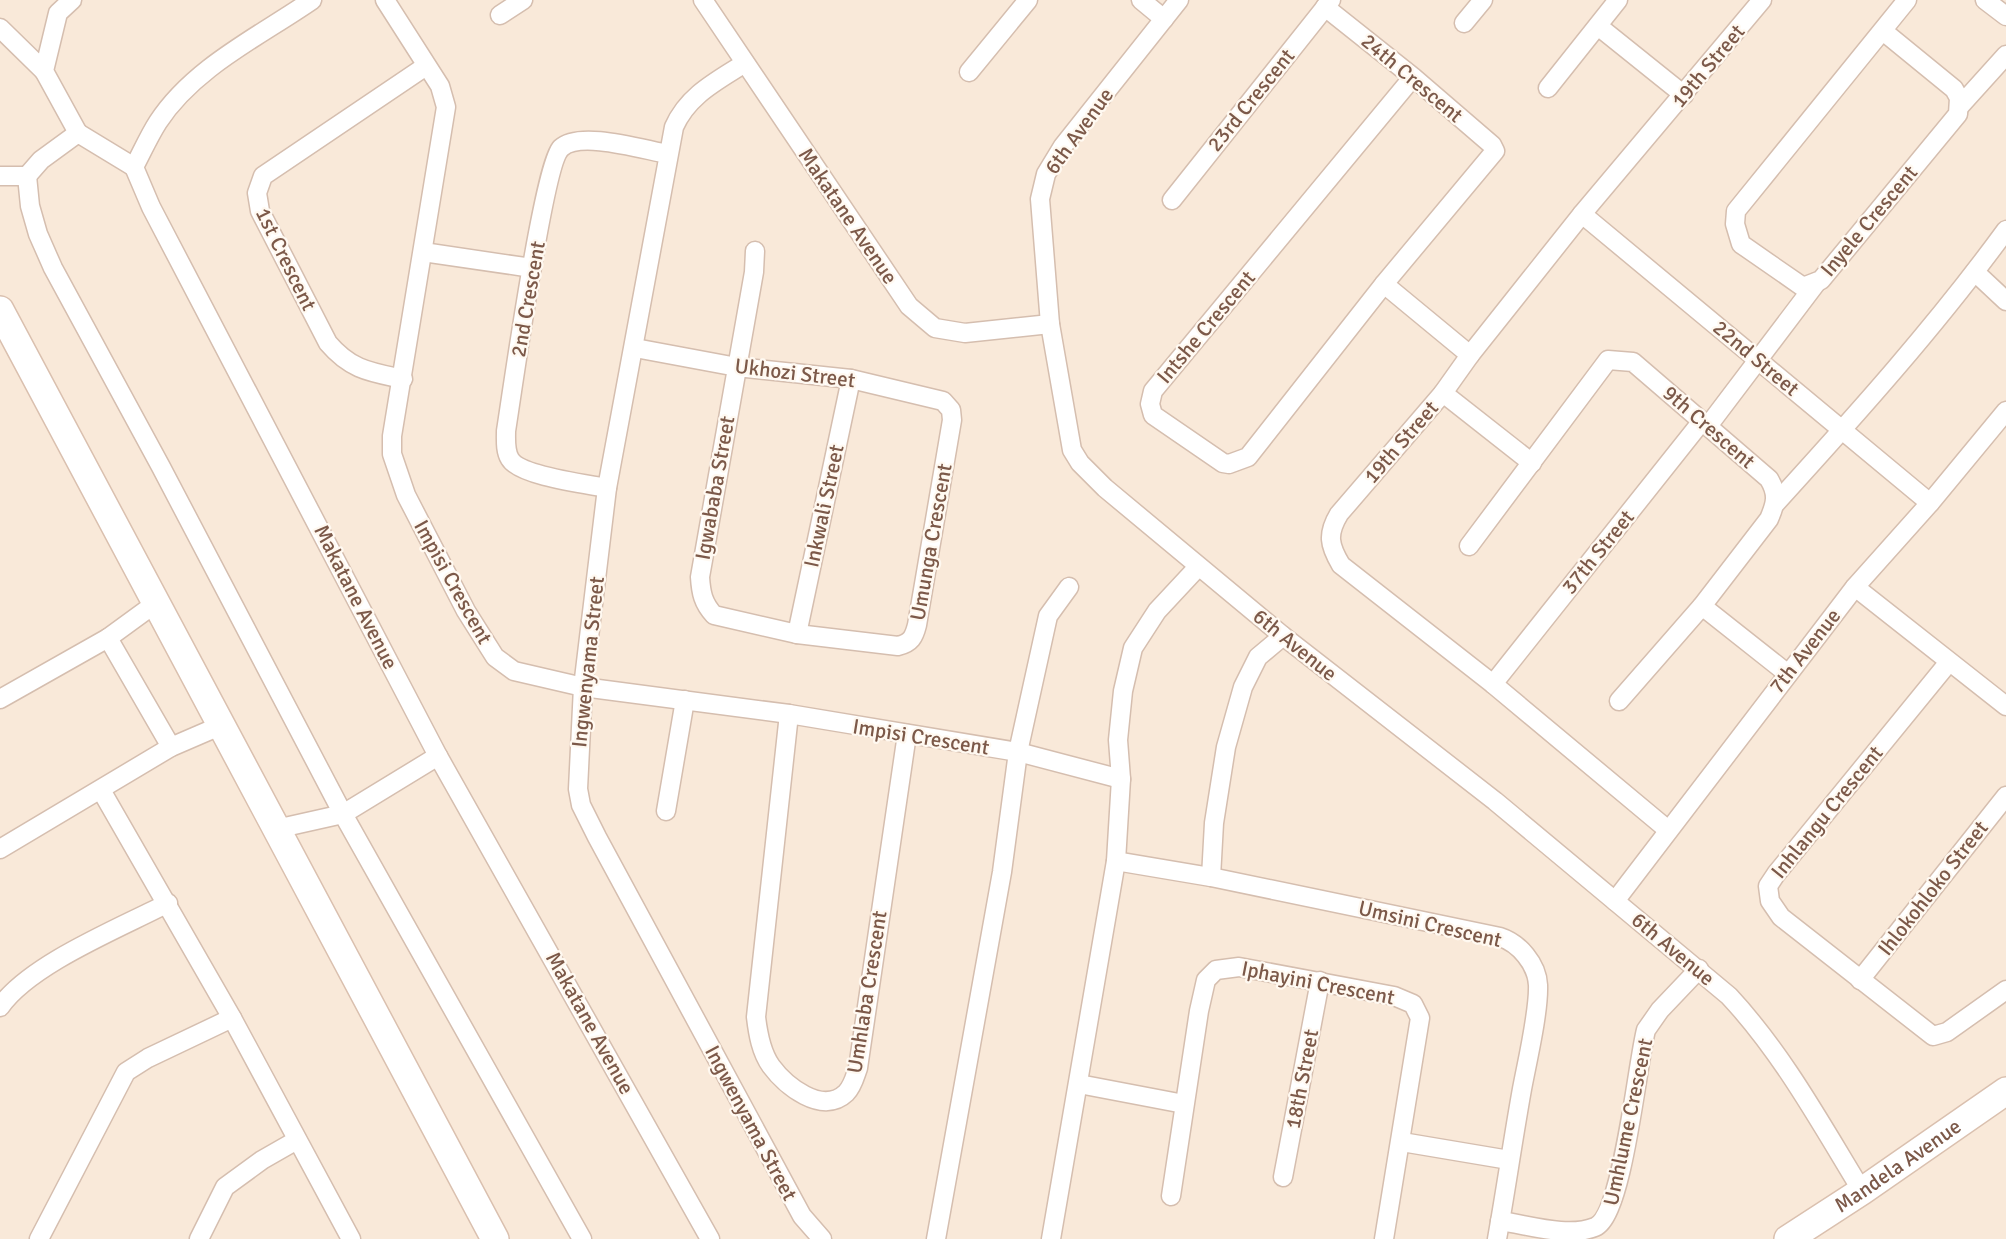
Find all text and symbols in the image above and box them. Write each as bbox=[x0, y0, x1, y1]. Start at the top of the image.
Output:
street label: 19th Street bbox=[1666, 19, 1750, 113]
street label: 24th Crescent bbox=[1356, 28, 1468, 128]
street label: 23rd Crescent bbox=[1202, 43, 1300, 157]
street label: 6th Avenue bbox=[1039, 83, 1119, 179]
street label: Makatane Avenue bbox=[793, 143, 903, 289]
street label: Inyele Crescent bbox=[1815, 160, 1923, 282]
street label: 1st Crescent bbox=[250, 203, 322, 315]
street label: 2nd Crescent bbox=[505, 239, 551, 359]
street label: Intshe Crescent bbox=[1151, 265, 1261, 389]
street label: 22nd Street bbox=[1708, 314, 1804, 402]
street label: Ukhozi Street bbox=[733, 353, 857, 393]
street label: 9th Crescent bbox=[1658, 380, 1760, 474]
street label: 19th Street bbox=[1358, 395, 1444, 489]
street label: Igwababa Street bbox=[690, 414, 740, 562]
street label: Inkwali Street bbox=[798, 442, 850, 570]
street label: Umunga Crescent bbox=[904, 461, 958, 623]
street label: 37th Street bbox=[1556, 505, 1640, 599]
street label: Impisi Crescent bbox=[408, 515, 498, 649]
street label: Makatane Avenue bbox=[308, 520, 404, 674]
street label: Ingwenyama Street bbox=[566, 575, 610, 749]
street label: 6th Avenue bbox=[1248, 603, 1342, 687]
street label: 7th Avenue bbox=[1764, 603, 1846, 699]
street label: Impisi Crescent bbox=[851, 713, 991, 761]
street label: Inhlangu Crescent bbox=[1765, 740, 1889, 884]
street label: Ihlokohloko Street bbox=[1872, 815, 1994, 961]
street label: Umsini Crescent bbox=[1356, 895, 1504, 953]
street label: 6th Avenue bbox=[1626, 907, 1720, 991]
street label: Umhlaba Crescent bbox=[841, 909, 893, 1075]
street label: Makatane Avenue bbox=[540, 947, 640, 1099]
street label: Iphayini Crescent bbox=[1239, 955, 1397, 1011]
street label: 18th Street bbox=[1280, 1027, 1324, 1131]
street label: Umhlume Crescent bbox=[1598, 1036, 1658, 1208]
street label: Ingwenyama Street bbox=[699, 1041, 803, 1205]
street label: Mandela Avenue bbox=[1830, 1113, 1966, 1218]

